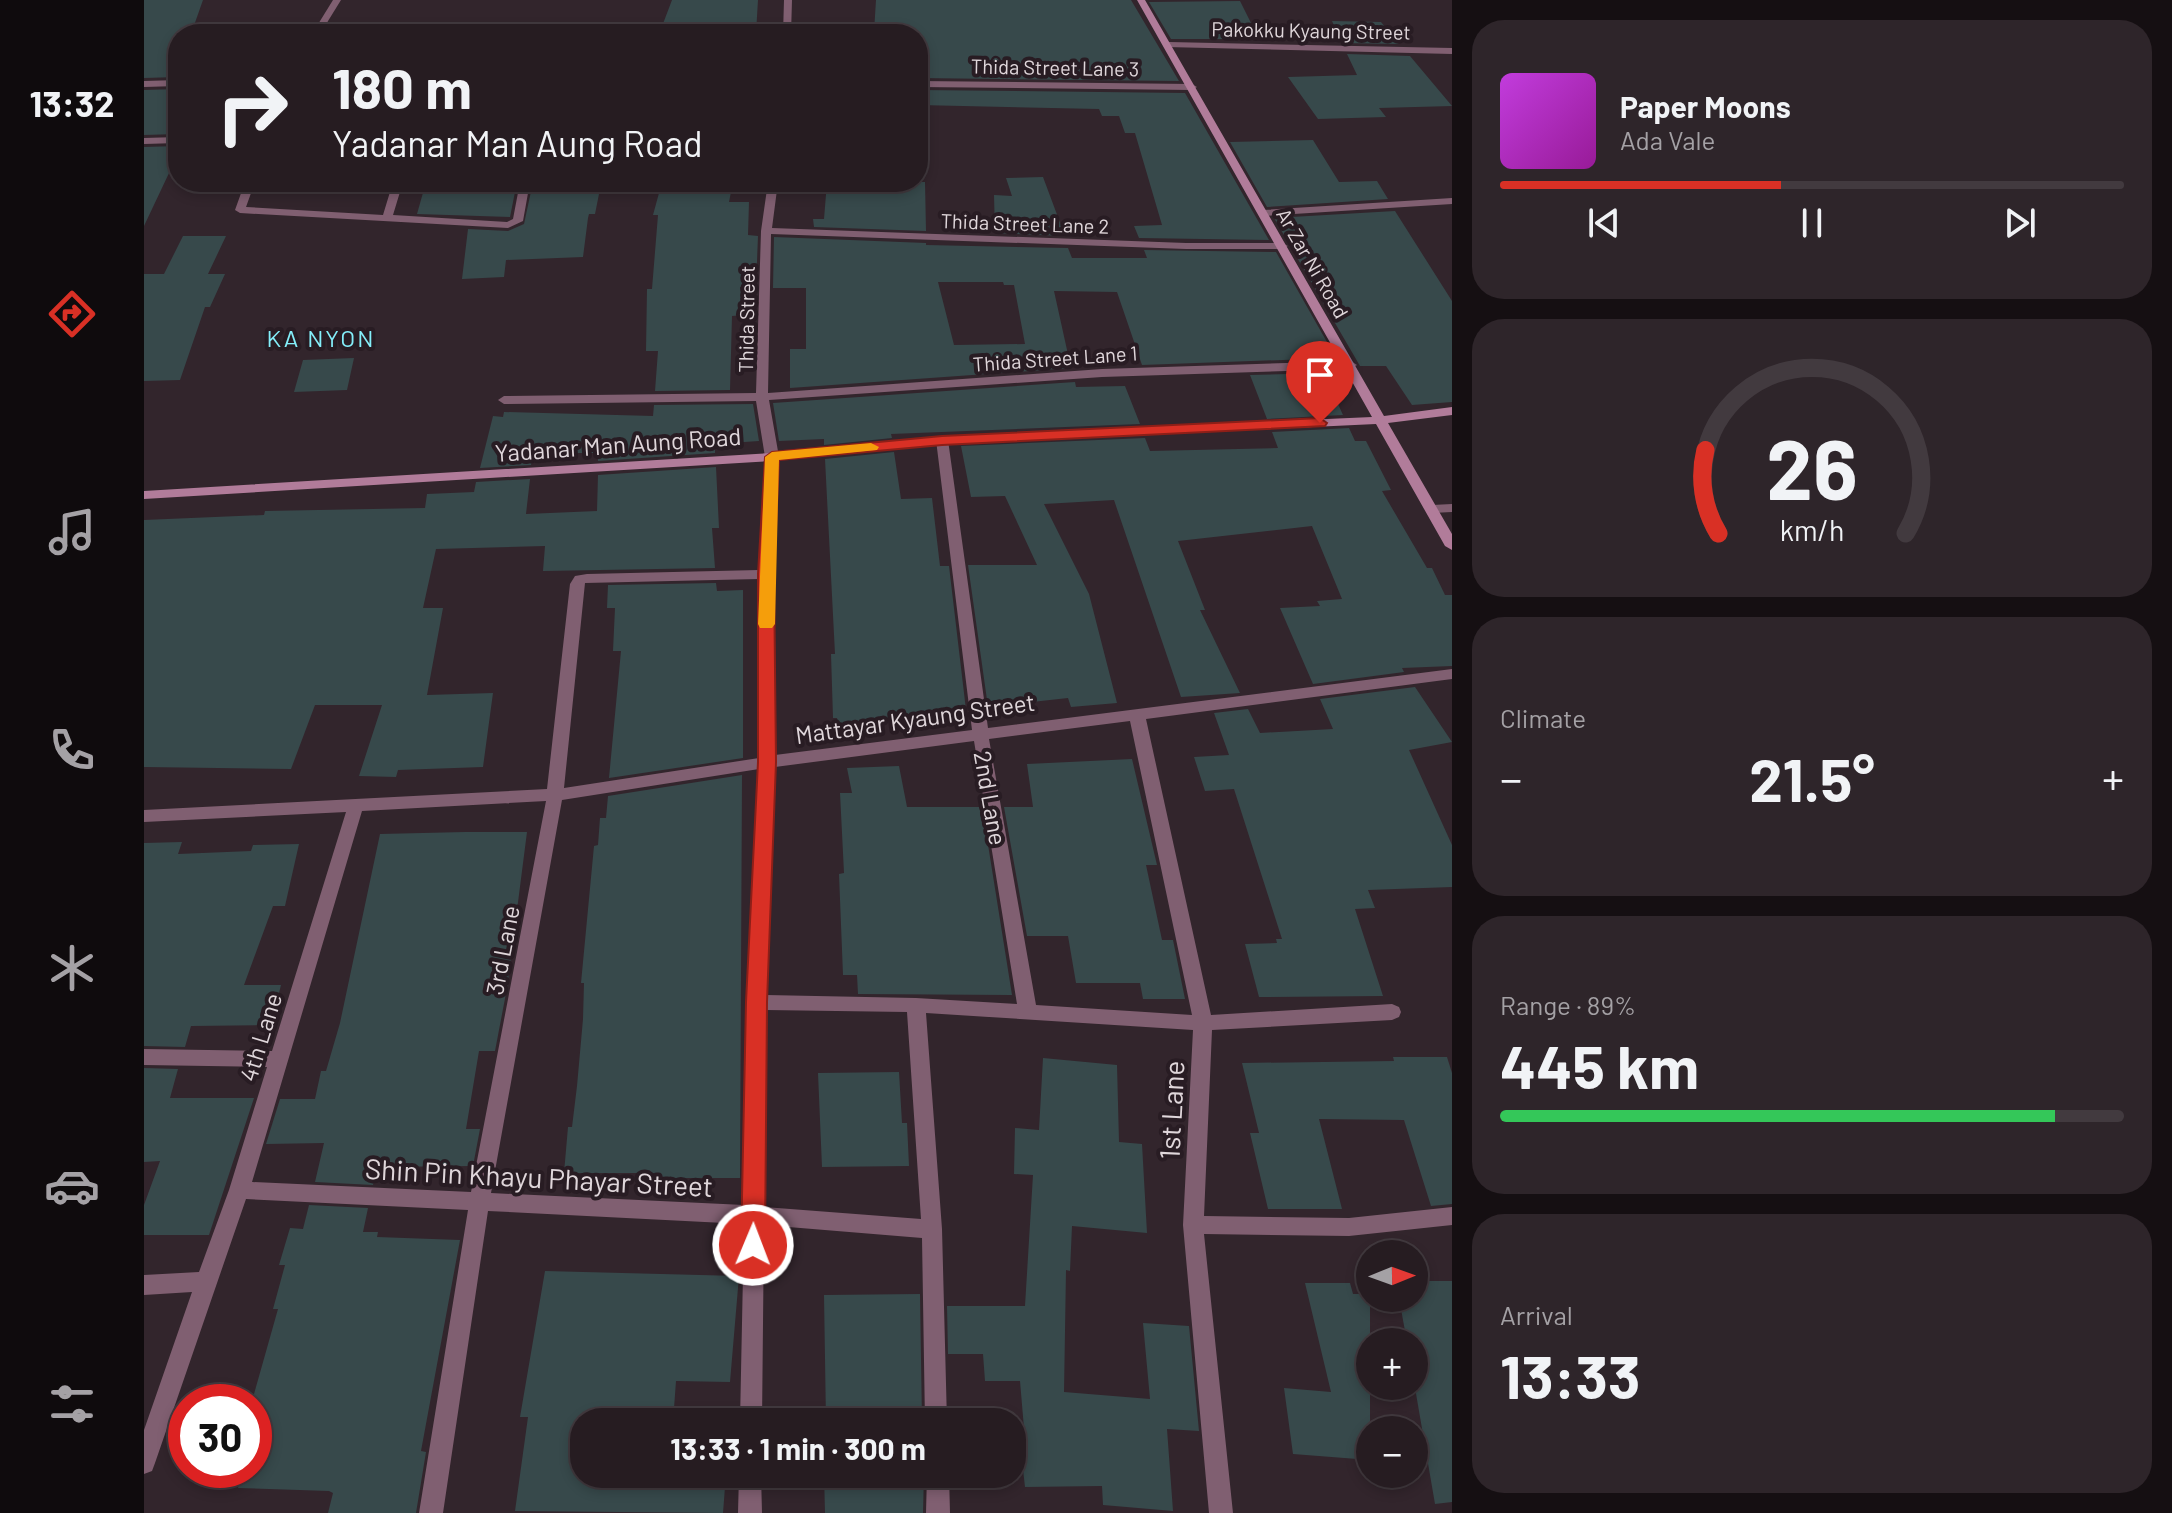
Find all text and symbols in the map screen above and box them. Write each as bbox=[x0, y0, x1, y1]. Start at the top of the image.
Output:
street label: Pakokku Kyaung Street bbox=[1211, 16, 1411, 44]
text: 180 m bbox=[332, 53, 472, 120]
street label: Thida Street Lane 3 bbox=[971, 54, 1139, 80]
icon: right bbox=[200, 56, 304, 160]
text: 13:32 bbox=[30, 81, 114, 124]
text: Paper Moons bbox=[1620, 88, 1791, 124]
text: Yadanar Man Aung Road bbox=[332, 121, 703, 164]
text: Ada Vale bbox=[1620, 124, 1715, 155]
icon: previous bbox=[1582, 201, 1626, 245]
icon: pause bbox=[1790, 201, 1834, 245]
icon: next bbox=[1998, 201, 2042, 245]
street label: Ar Zar Ni Road bbox=[1272, 204, 1354, 322]
street label: Thida Street Lane 2 bbox=[940, 208, 1110, 238]
street label: Thida Street bbox=[733, 265, 759, 373]
icon: directions bbox=[44, 286, 100, 342]
district label: KA NYON bbox=[266, 323, 376, 352]
street label: Thida Street Lane 1 bbox=[972, 340, 1138, 376]
pin bbox=[1286, 341, 1354, 423]
icon: arrive bbox=[1298, 353, 1342, 397]
text: 26 bbox=[1766, 416, 1858, 516]
street label: Yadanar Man Aung Road bbox=[494, 421, 742, 467]
icon: music bbox=[44, 504, 100, 560]
text: km/h bbox=[1780, 512, 1844, 547]
street label: Mattayar Kyaung Street bbox=[793, 687, 1037, 749]
text: Climate bbox=[1500, 702, 1586, 733]
icon: phone bbox=[44, 722, 100, 778]
text: 21.5° bbox=[1749, 742, 1875, 814]
street label: 2nd Lane bbox=[968, 749, 1014, 847]
text: − bbox=[1500, 751, 1522, 804]
text: + bbox=[2102, 751, 2124, 804]
street label: 3rd Lane bbox=[479, 903, 525, 997]
icon: climate bbox=[44, 940, 100, 996]
street label: 4th Lane bbox=[233, 989, 287, 1085]
text: Range · 89% bbox=[1500, 989, 1636, 1020]
text: 445 km bbox=[1500, 1029, 1699, 1101]
street label: 1st Lane bbox=[1151, 1060, 1191, 1160]
street label: Shin Pin Khayu Phayar Street bbox=[364, 1151, 714, 1203]
icon: car bbox=[44, 1158, 100, 1214]
position arrow bbox=[711, 1203, 795, 1287]
north arrow bbox=[1356, 1240, 1428, 1312]
map controls bbox=[1356, 1240, 1428, 1488]
text: Arrival bbox=[1500, 1299, 1573, 1330]
button: + bbox=[1356, 1328, 1428, 1400]
text: 13:33 bbox=[1500, 1339, 1640, 1411]
icon: filters bbox=[44, 1376, 100, 1432]
speed limit sign: 30 bbox=[168, 1384, 272, 1488]
button: − bbox=[1356, 1416, 1428, 1488]
text: 13:33 · 1 min · 300 m bbox=[670, 1430, 926, 1466]

